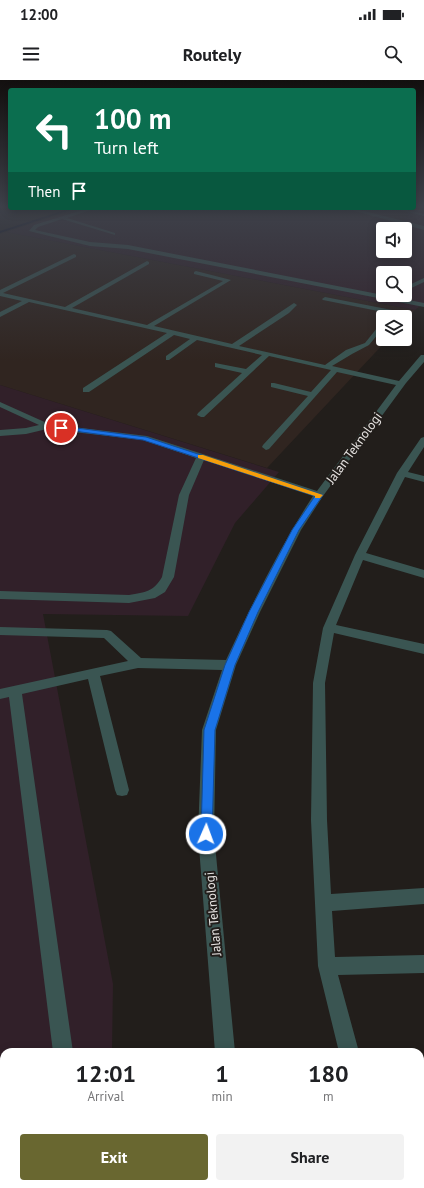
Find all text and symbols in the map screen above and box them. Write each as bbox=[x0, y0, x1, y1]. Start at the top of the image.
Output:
text: 12:00 bbox=[20, 5, 58, 24]
icon: menu bbox=[20, 43, 42, 65]
text: Routely bbox=[183, 43, 241, 66]
icon: search bbox=[382, 43, 404, 65]
text: 100 m bbox=[94, 100, 171, 137]
icon: left bbox=[28, 104, 80, 156]
text: Turn left bbox=[94, 136, 159, 159]
icon: arrive bbox=[68, 180, 90, 202]
text: Then bbox=[28, 182, 60, 201]
map controls bbox=[376, 222, 412, 346]
button: sound bbox=[376, 222, 412, 258]
button: search bbox=[376, 266, 412, 302]
button: layers bbox=[376, 310, 412, 346]
street label: Jalan Teknologi bbox=[322, 409, 386, 488]
pin bbox=[44, 411, 78, 445]
icon: arrive bbox=[50, 417, 72, 439]
position arrow bbox=[185, 813, 227, 855]
street label: Jalan Teknologi bbox=[201, 871, 225, 958]
text: 12:01 bbox=[75, 1058, 136, 1089]
text: 1 bbox=[215, 1058, 229, 1089]
text: 180 bbox=[308, 1058, 349, 1089]
text: Arrival bbox=[88, 1088, 124, 1105]
text: min bbox=[211, 1088, 233, 1105]
text: m bbox=[323, 1088, 334, 1105]
button: Exit bbox=[20, 1134, 208, 1180]
button: Share bbox=[216, 1134, 404, 1180]

